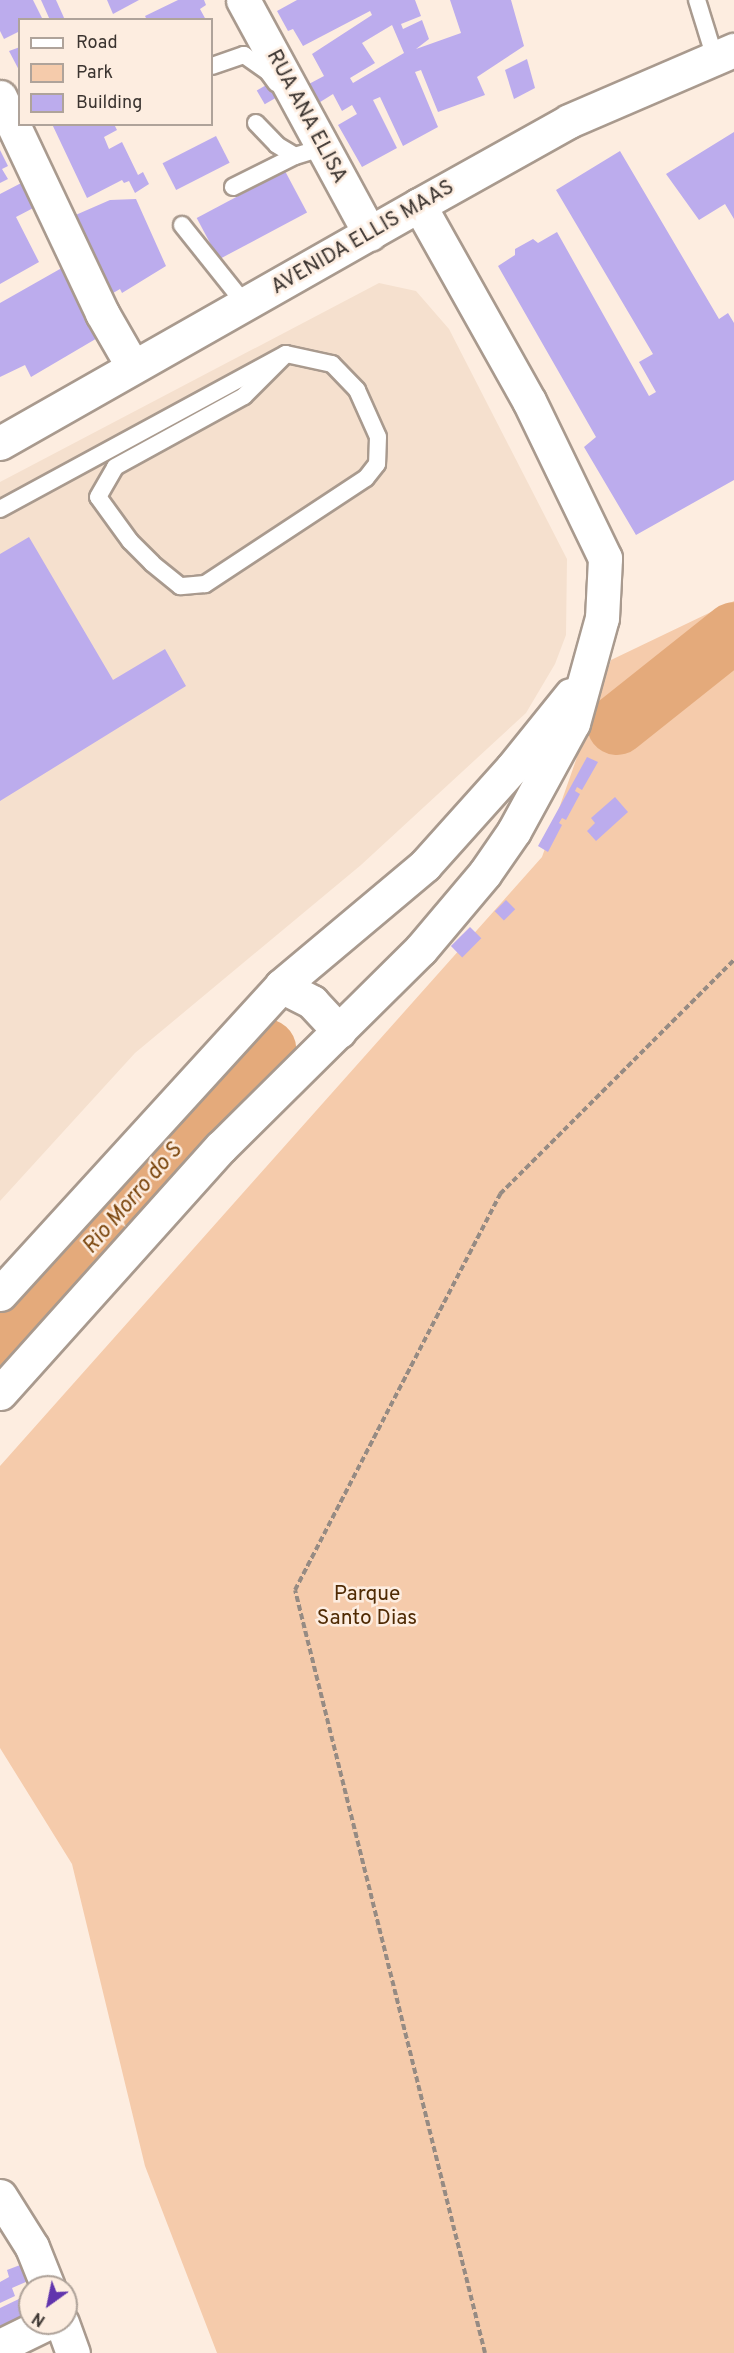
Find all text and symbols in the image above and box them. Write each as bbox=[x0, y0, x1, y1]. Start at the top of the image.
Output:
legend bbox=[18, 18, 213, 126]
text: Road bbox=[76, 32, 118, 55]
street label: RUA ANA ELISA bbox=[260, 45, 352, 189]
text: Park bbox=[76, 62, 113, 85]
text: Building bbox=[76, 92, 142, 115]
street label: AVENIDA ELLIS MAAS bbox=[267, 175, 459, 301]
water label: Rio Morro do S bbox=[78, 1138, 188, 1260]
park label: Parque Santo Dias bbox=[317, 1582, 417, 1632]
north arrow bbox=[18, 2275, 78, 2335]
text: N bbox=[29, 2307, 50, 2330]

